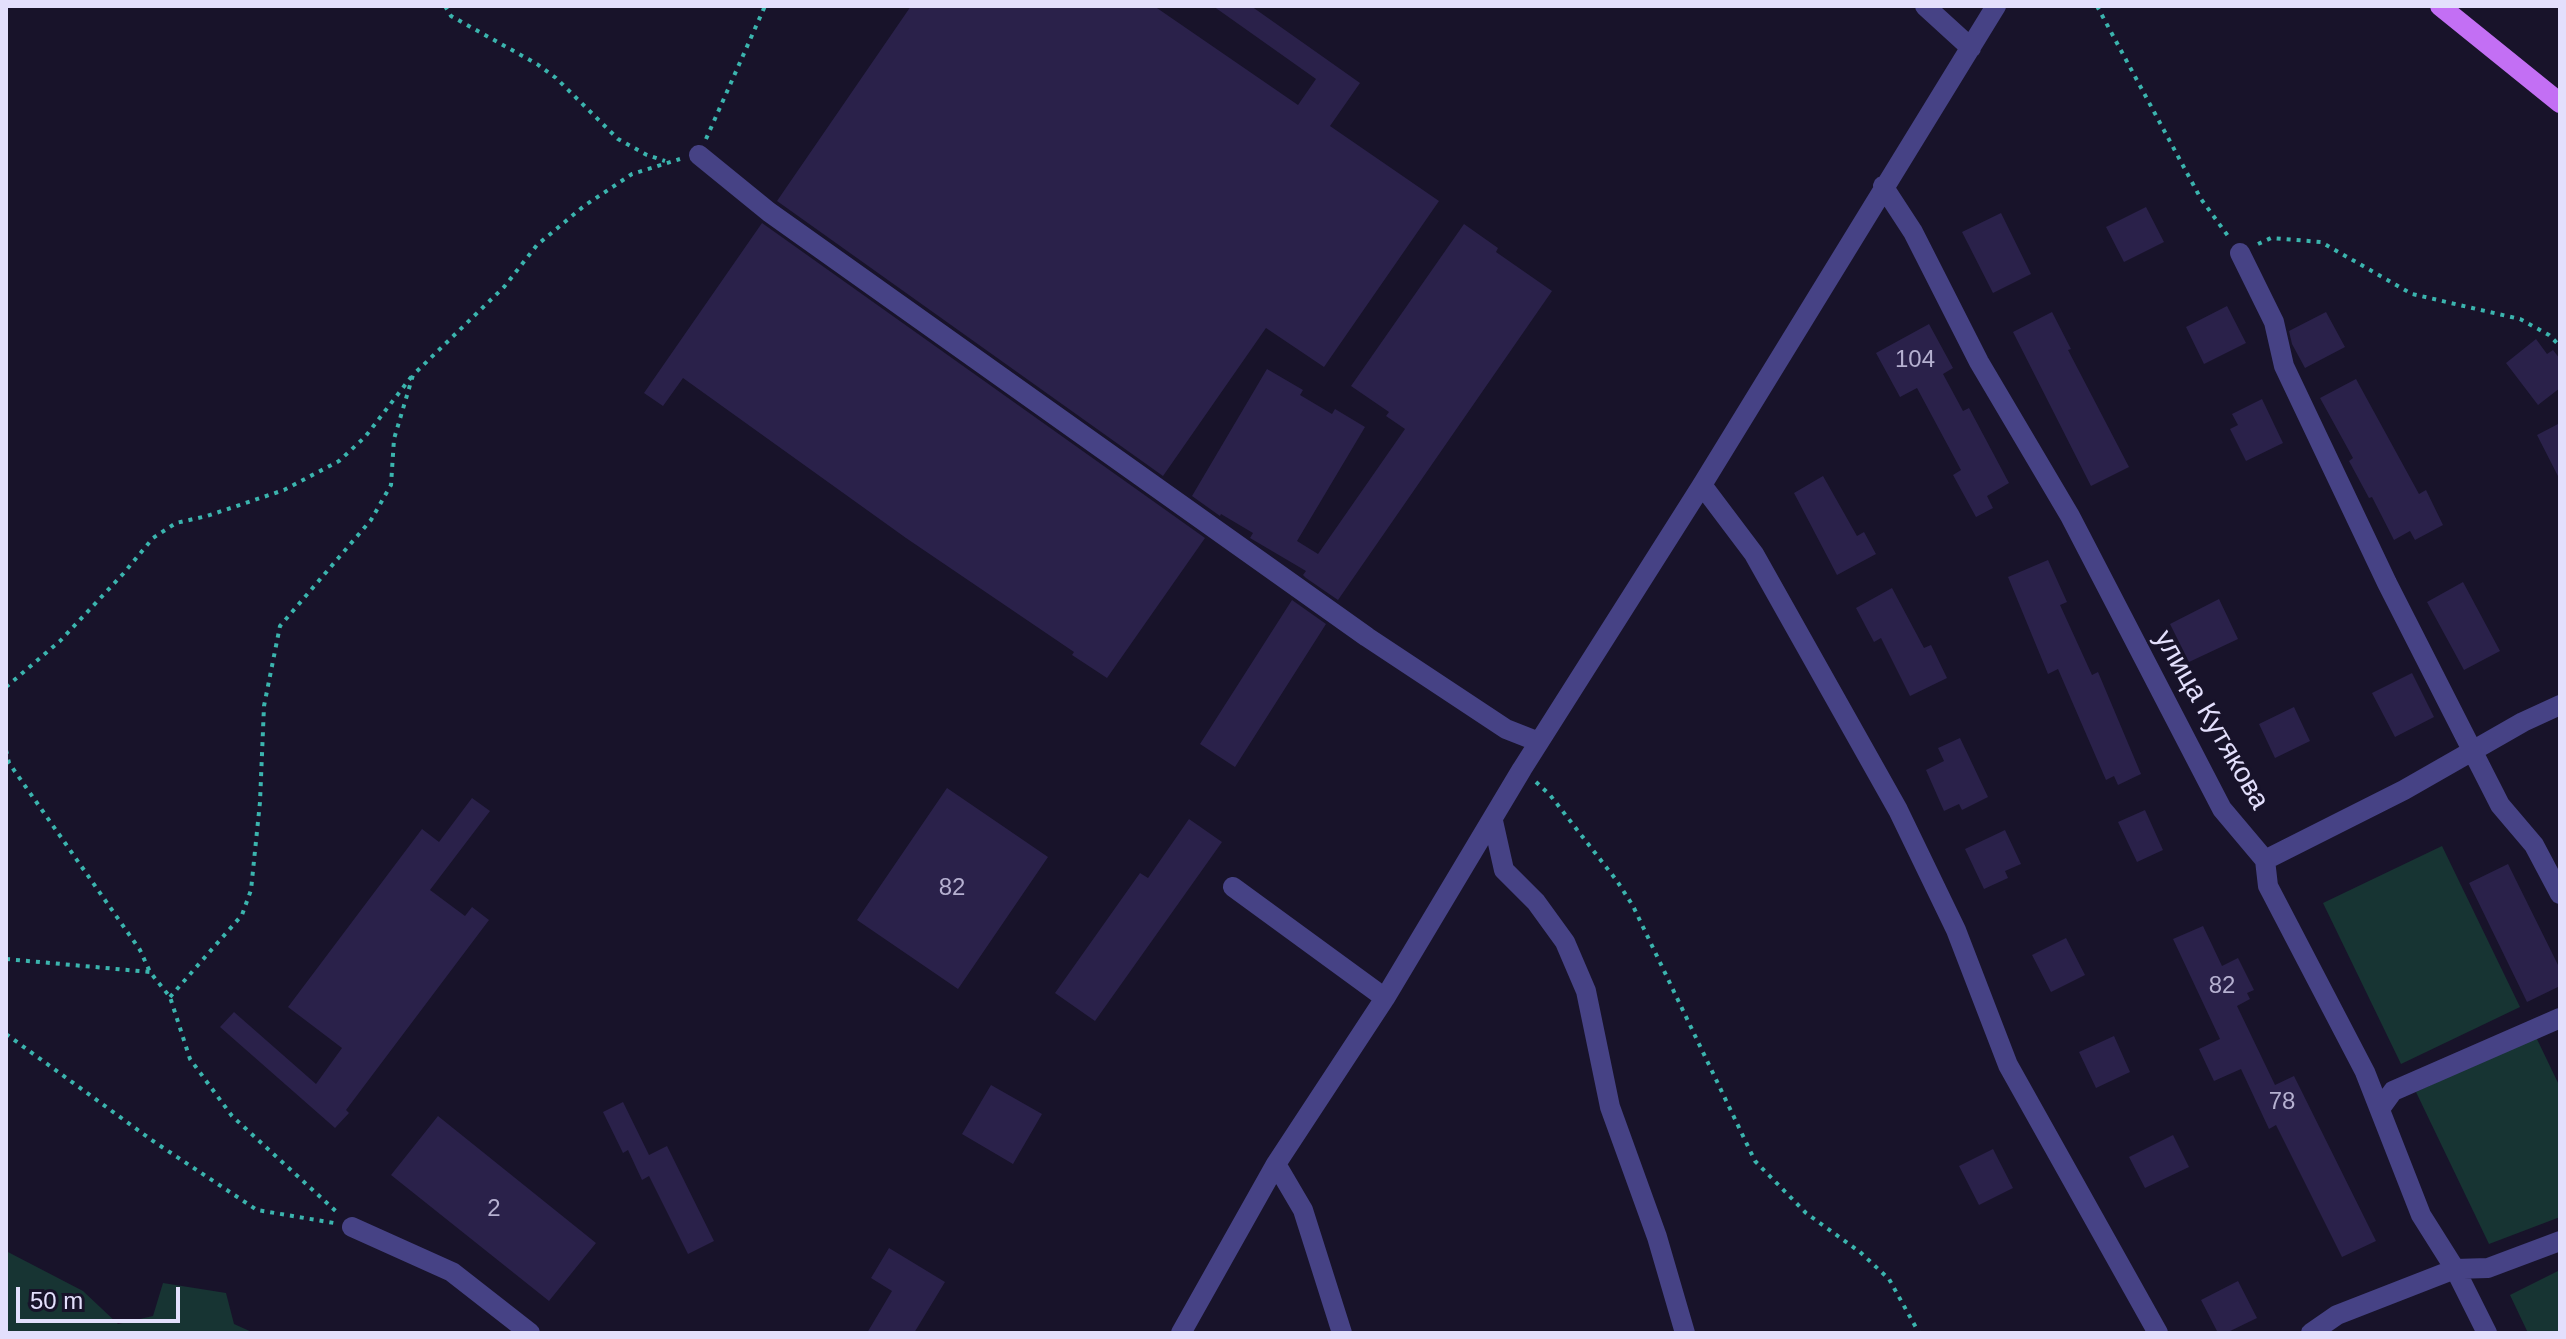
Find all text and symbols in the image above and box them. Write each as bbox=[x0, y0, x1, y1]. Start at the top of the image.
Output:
house number: 104 bbox=[1895, 346, 1935, 374]
street label: улица Кутякова bbox=[2146, 624, 2276, 816]
house number: 82 bbox=[939, 874, 965, 902]
house number: 82 bbox=[2209, 972, 2235, 1000]
house number: 78 bbox=[2269, 1088, 2295, 1116]
house number: 2 bbox=[487, 1195, 501, 1223]
scale bar bbox=[20, 1271, 184, 1321]
text: 50 m bbox=[30, 1287, 83, 1314]

